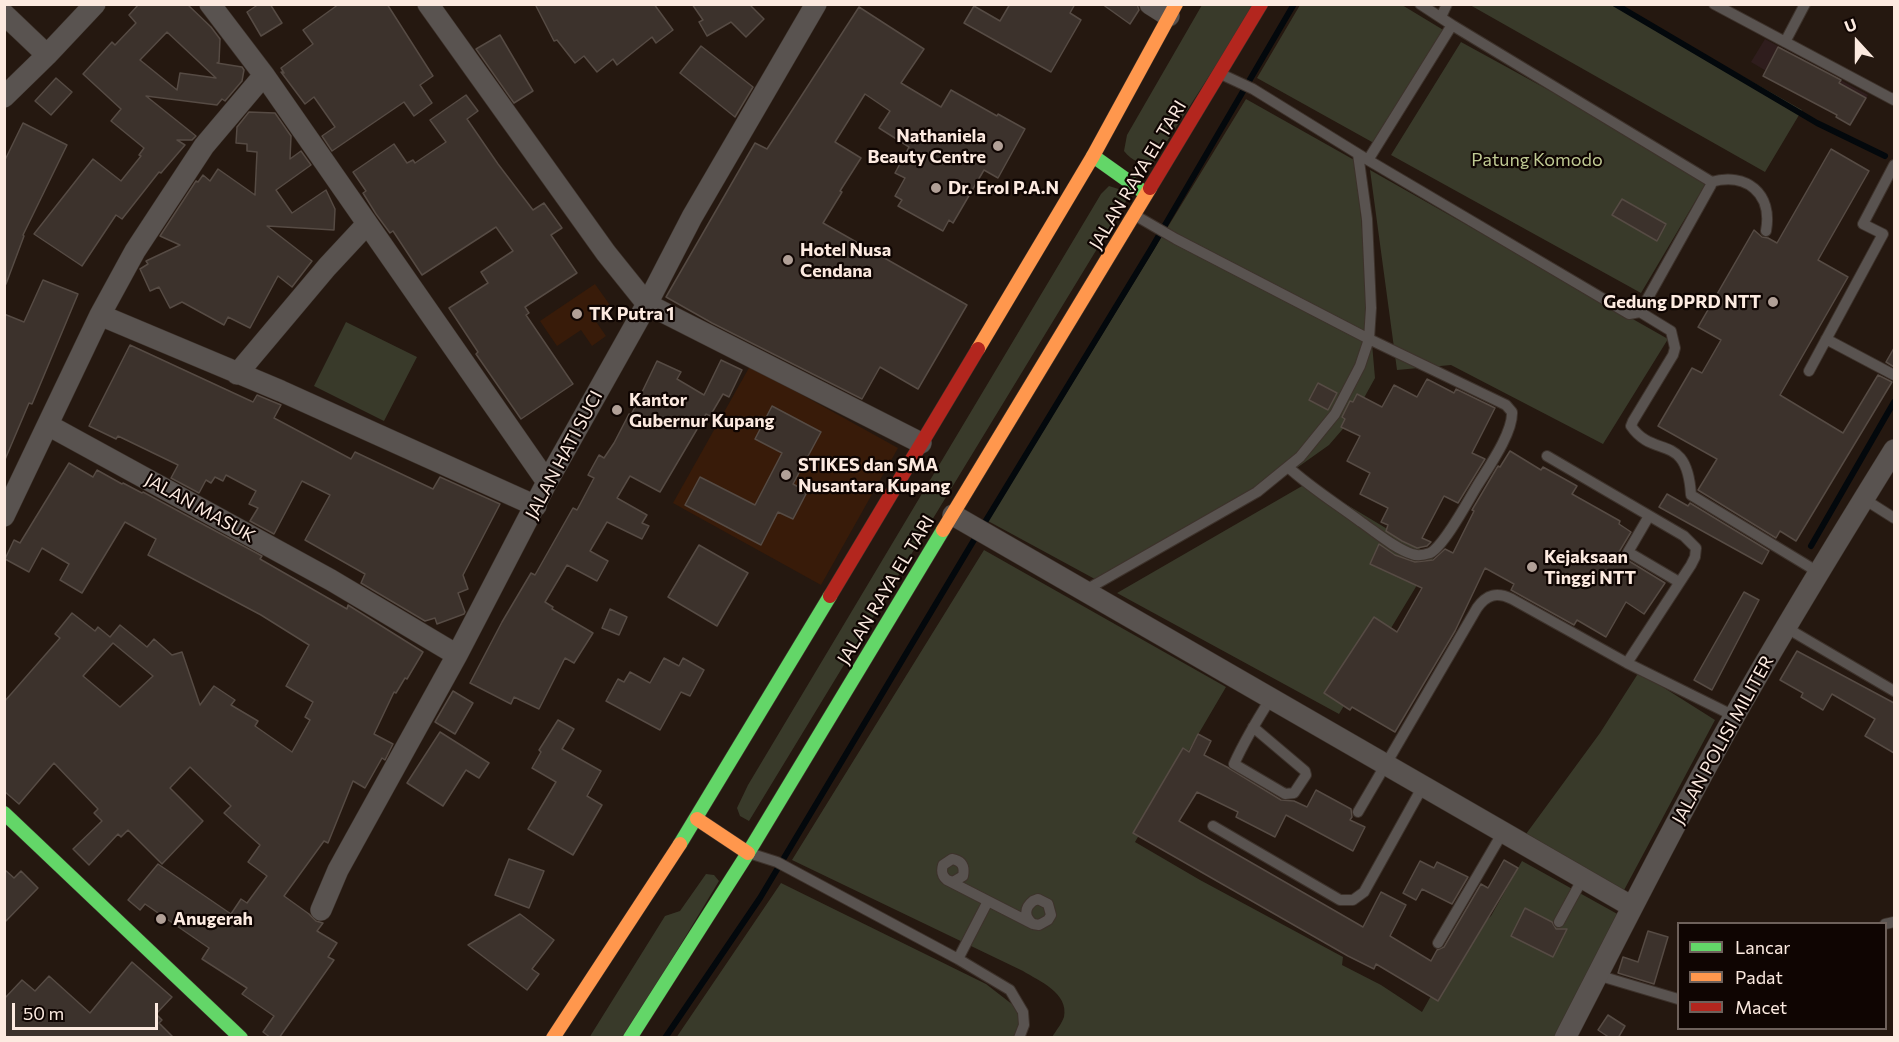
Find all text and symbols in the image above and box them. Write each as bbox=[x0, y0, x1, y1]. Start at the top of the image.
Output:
north arrow bbox=[1827, 12, 1887, 72]
text: U bbox=[1842, 14, 1859, 36]
street label: JALAN RAYA EL TARI bbox=[1085, 96, 1191, 254]
place label: Nathaniela Beauty Centre bbox=[867, 125, 986, 168]
marker: Nathaniela Beauty Centre bbox=[991, 139, 1005, 153]
park label: Patung Komodo bbox=[1471, 149, 1603, 171]
place label: Dr. Erol P.A.N bbox=[948, 177, 1059, 199]
marker: Dr. Erol P.A.N bbox=[929, 181, 943, 195]
place label: Hotel Nusa Cendana bbox=[800, 239, 891, 282]
marker: Hotel Nusa Cendana bbox=[781, 253, 795, 267]
place label: Gedung DPRD NTT bbox=[1603, 291, 1761, 313]
marker: Gedung DPRD NTT bbox=[1766, 295, 1780, 309]
place label: TK Putra 1 bbox=[589, 303, 674, 325]
marker: TK Putra 1 bbox=[570, 307, 584, 321]
street label: JALAN HATI SUCI bbox=[521, 387, 607, 523]
place label: Kantor Gubernur Kupang bbox=[629, 389, 774, 432]
marker: Kantor Gubernur Kupang bbox=[610, 403, 624, 417]
place label: STIKES dan SMA Nusantara Kupang bbox=[798, 454, 950, 496]
marker: STIKES dan SMA Nusantara Kupang bbox=[779, 468, 793, 482]
street label: JALAN MASUK bbox=[141, 469, 259, 547]
street label: JALAN RAYA EL TARI bbox=[833, 511, 939, 669]
place label: Kejaksaan Tinggi NTT bbox=[1544, 546, 1636, 588]
marker: Kejaksaan Tinggi NTT bbox=[1525, 560, 1539, 574]
street label: JALAN POLISI MILITER bbox=[1668, 652, 1778, 828]
place label: Anugerah bbox=[173, 908, 253, 930]
marker: Anugerah bbox=[154, 912, 168, 926]
legend bbox=[1677, 922, 1887, 1030]
text: Lancar bbox=[1735, 936, 1791, 958]
text: Padat bbox=[1735, 966, 1783, 988]
scale bar bbox=[15, 991, 160, 1029]
text: Macet bbox=[1735, 996, 1787, 1018]
text: 50 m bbox=[23, 1002, 64, 1024]

